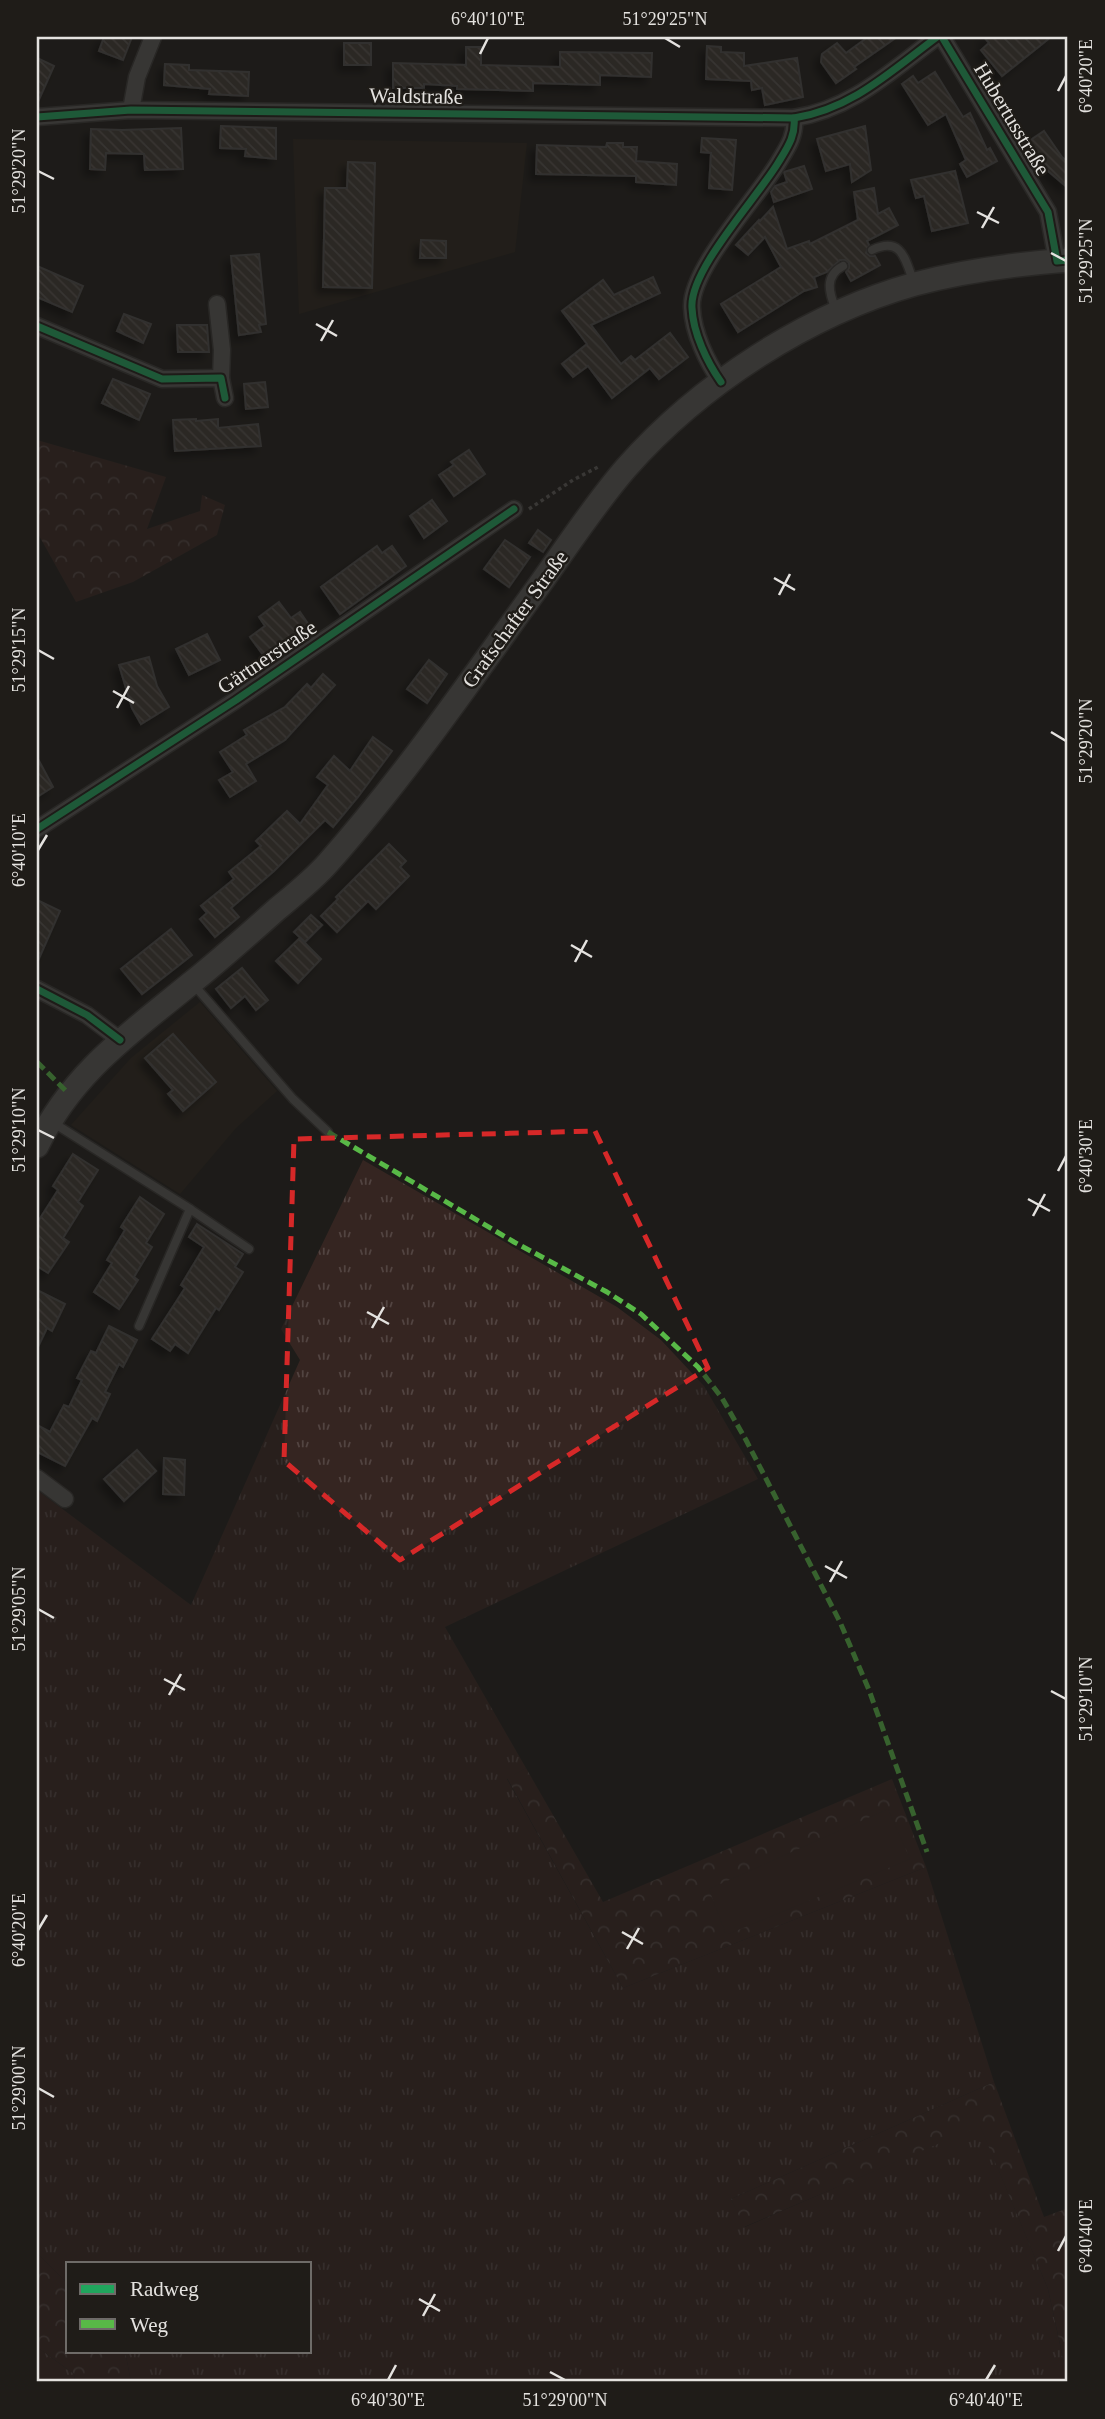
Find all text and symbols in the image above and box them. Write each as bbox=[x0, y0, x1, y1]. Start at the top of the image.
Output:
text: 6°40'10"E bbox=[451, 9, 525, 29]
text: 51°29'25"N bbox=[623, 9, 707, 29]
text: 6°40'20"E bbox=[1076, 39, 1096, 113]
street label: Hubertusstraße bbox=[969, 58, 1055, 180]
street label: Waldstraße bbox=[369, 83, 463, 109]
text: 51°29'20"N bbox=[9, 129, 29, 213]
text: 51°29'25"N bbox=[1076, 219, 1096, 303]
street label: Grafschafter Straße bbox=[457, 546, 573, 692]
text: 51°29'15"N bbox=[9, 608, 29, 692]
street label: Gärtnerstraße bbox=[213, 615, 321, 699]
text: 51°29'20"N bbox=[1076, 699, 1096, 783]
text: 6°40'10"E bbox=[9, 813, 29, 887]
text: 51°29'10"N bbox=[9, 1088, 29, 1172]
text: 6°40'30"E bbox=[1076, 1119, 1096, 1193]
text: 51°29'05"N bbox=[9, 1567, 29, 1651]
text: 51°29'10"N bbox=[1076, 1657, 1096, 1741]
text: 6°40'20"E bbox=[9, 1893, 29, 1967]
text: 51°29'00"N bbox=[9, 2046, 29, 2130]
text: 6°40'40"E bbox=[1076, 2199, 1096, 2273]
legend bbox=[66, 2262, 312, 2352]
text: Radweg bbox=[130, 2277, 199, 2301]
text: Weg bbox=[130, 2313, 168, 2337]
text: 6°40'30"E bbox=[351, 2390, 425, 2410]
text: 51°29'00"N bbox=[523, 2390, 607, 2410]
text: 6°40'40"E bbox=[949, 2390, 1023, 2410]

